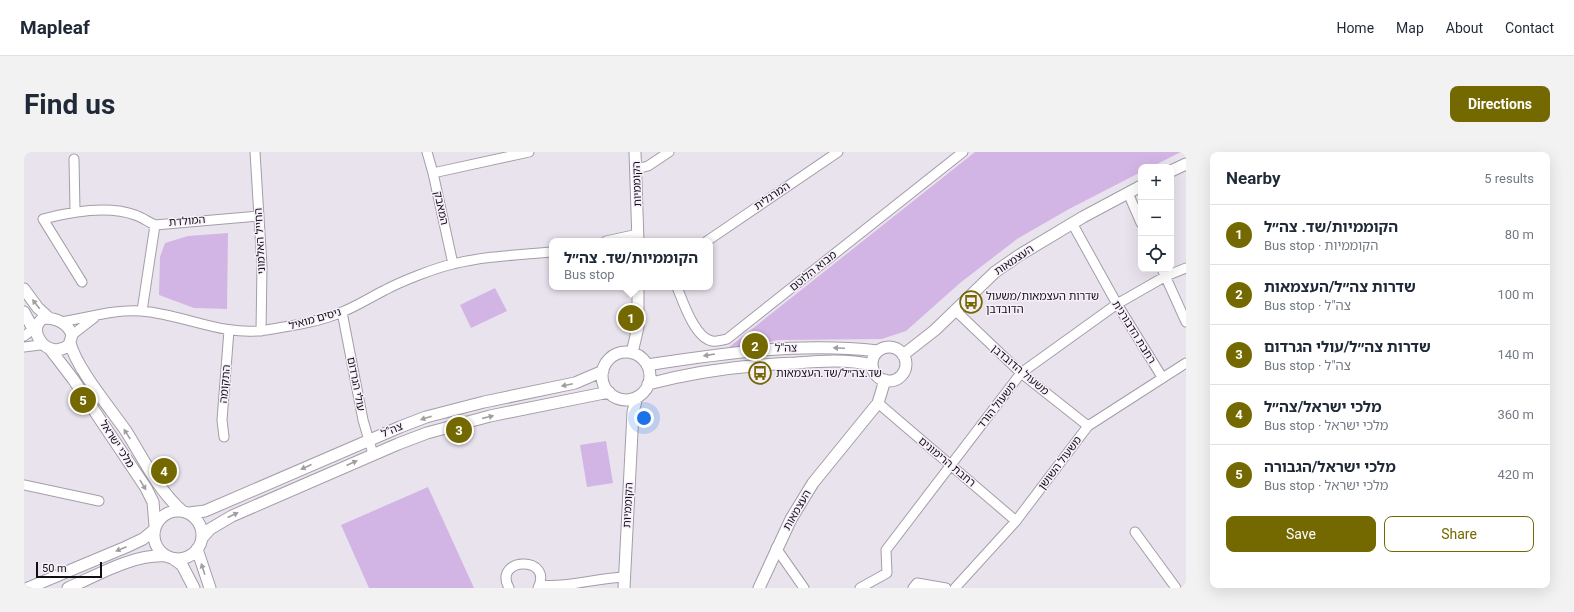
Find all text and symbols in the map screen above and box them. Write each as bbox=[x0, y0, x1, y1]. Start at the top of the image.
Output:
text: Mapleaf bbox=[20, 16, 90, 39]
text: Home bbox=[1336, 20, 1374, 36]
text: Map bbox=[1396, 20, 1424, 36]
text: About bbox=[1446, 20, 1483, 36]
text: Contact bbox=[1505, 20, 1554, 36]
button: Directions bbox=[1450, 86, 1550, 122]
text: Find us bbox=[24, 88, 115, 121]
street label: הקוממיות bbox=[630, 161, 644, 207]
map controls bbox=[1138, 164, 1174, 272]
button: + bbox=[1138, 164, 1174, 200]
text: Nearby bbox=[1226, 168, 1281, 188]
text: 5 results bbox=[1484, 171, 1534, 186]
street label: המרגלית bbox=[752, 179, 792, 213]
street label: המאבק bbox=[431, 190, 451, 226]
button: − bbox=[1138, 200, 1174, 236]
street label: החייל האלמוני bbox=[252, 207, 268, 275]
street label: המולדת bbox=[168, 213, 206, 229]
text: הקוממיות/שד. צה״ל bbox=[1264, 218, 1398, 236]
text: 1 bbox=[1235, 227, 1243, 242]
text: 80 m bbox=[1505, 227, 1534, 242]
button: locate bbox=[1138, 236, 1174, 272]
popup bbox=[549, 238, 713, 290]
text: Bus stop · הקוממיות bbox=[1264, 238, 1378, 253]
street label: העצמאות bbox=[992, 242, 1036, 278]
street label: מבוא הלוטם bbox=[787, 248, 839, 294]
text: הקוממיות/שד. צה״ל bbox=[564, 249, 698, 267]
text: Bus stop bbox=[564, 267, 615, 282]
text: שדרות צה״ל/העצמאות bbox=[1264, 278, 1416, 296]
text: 2 bbox=[1235, 287, 1243, 302]
text: 100 m bbox=[1497, 287, 1534, 302]
bus stop icon: שדרות העצמאות/משעול הדובדבן bbox=[958, 289, 984, 315]
place label: שדרות העצמאות/משעול הדובדבן bbox=[986, 290, 1099, 316]
street label: רחבת הדבורנית bbox=[1109, 298, 1159, 366]
text: Bus stop · צה"ל bbox=[1264, 298, 1351, 313]
one-way arrow bbox=[31, 299, 40, 310]
pin: 1 bbox=[618, 303, 644, 333]
street label: ניסים מואיל bbox=[287, 305, 343, 333]
pin: 2 bbox=[742, 331, 768, 361]
text: שדרות צה״ל/עולי הגרדום bbox=[1264, 338, 1431, 356]
street label: צה"ל bbox=[775, 341, 797, 355]
street label: משעול הדובדבן bbox=[989, 342, 1051, 398]
one-way arrow bbox=[832, 345, 845, 351]
text: 3 bbox=[1235, 347, 1243, 362]
text: 140 m bbox=[1497, 347, 1534, 362]
one-way arrow bbox=[703, 352, 715, 358]
street label: עולי הגרדום bbox=[344, 356, 368, 412]
text: Bus stop · צה"ל bbox=[1264, 358, 1351, 373]
bus stop icon: שד.צה״ל/שד.העצמאות bbox=[747, 360, 773, 386]
street label: התקומה bbox=[217, 364, 233, 404]
place label: שד.צה״ל/שד.העצמאות bbox=[776, 367, 882, 380]
street label: משעול הורד bbox=[975, 379, 1019, 431]
one-way arrow bbox=[560, 382, 573, 388]
pin: 5 bbox=[70, 385, 96, 415]
text: מלכי ישראל/צה״ל bbox=[1264, 398, 1382, 416]
text: 4 bbox=[1235, 407, 1243, 422]
text: 360 m bbox=[1497, 407, 1534, 422]
your location bbox=[634, 408, 654, 428]
one-way arrow bbox=[482, 413, 495, 419]
one-way arrow bbox=[420, 415, 432, 421]
pin: 3 bbox=[446, 415, 472, 445]
street label: מלכי ישראל bbox=[97, 418, 137, 470]
text: Bus stop · מלכי ישראל bbox=[1264, 418, 1388, 433]
street label: צה"ל bbox=[379, 420, 405, 440]
one-way arrow bbox=[123, 429, 131, 439]
street label: רחבת הרימונים bbox=[916, 434, 978, 490]
street label: משעול השושן bbox=[1036, 434, 1084, 492]
pin: 4 bbox=[151, 456, 177, 486]
text: מלכי ישראל/הגבורה bbox=[1264, 458, 1396, 476]
one-way arrow bbox=[347, 460, 359, 466]
one-way arrow bbox=[301, 464, 312, 470]
text: 5 bbox=[1235, 467, 1243, 482]
text: 420 m bbox=[1497, 467, 1534, 482]
text: Bus stop · מלכי ישראל bbox=[1264, 478, 1388, 493]
one-way arrow bbox=[140, 479, 147, 491]
street label: הקוממיות bbox=[620, 482, 636, 528]
street label: העצמאות bbox=[780, 487, 814, 533]
one-way arrow bbox=[228, 512, 239, 518]
button: Save bbox=[1226, 516, 1376, 552]
button: Share bbox=[1384, 516, 1534, 552]
one-way arrow bbox=[115, 546, 126, 552]
scale bar bbox=[36, 560, 102, 579]
text: 50 m bbox=[42, 562, 67, 575]
one-way arrow bbox=[200, 562, 206, 574]

